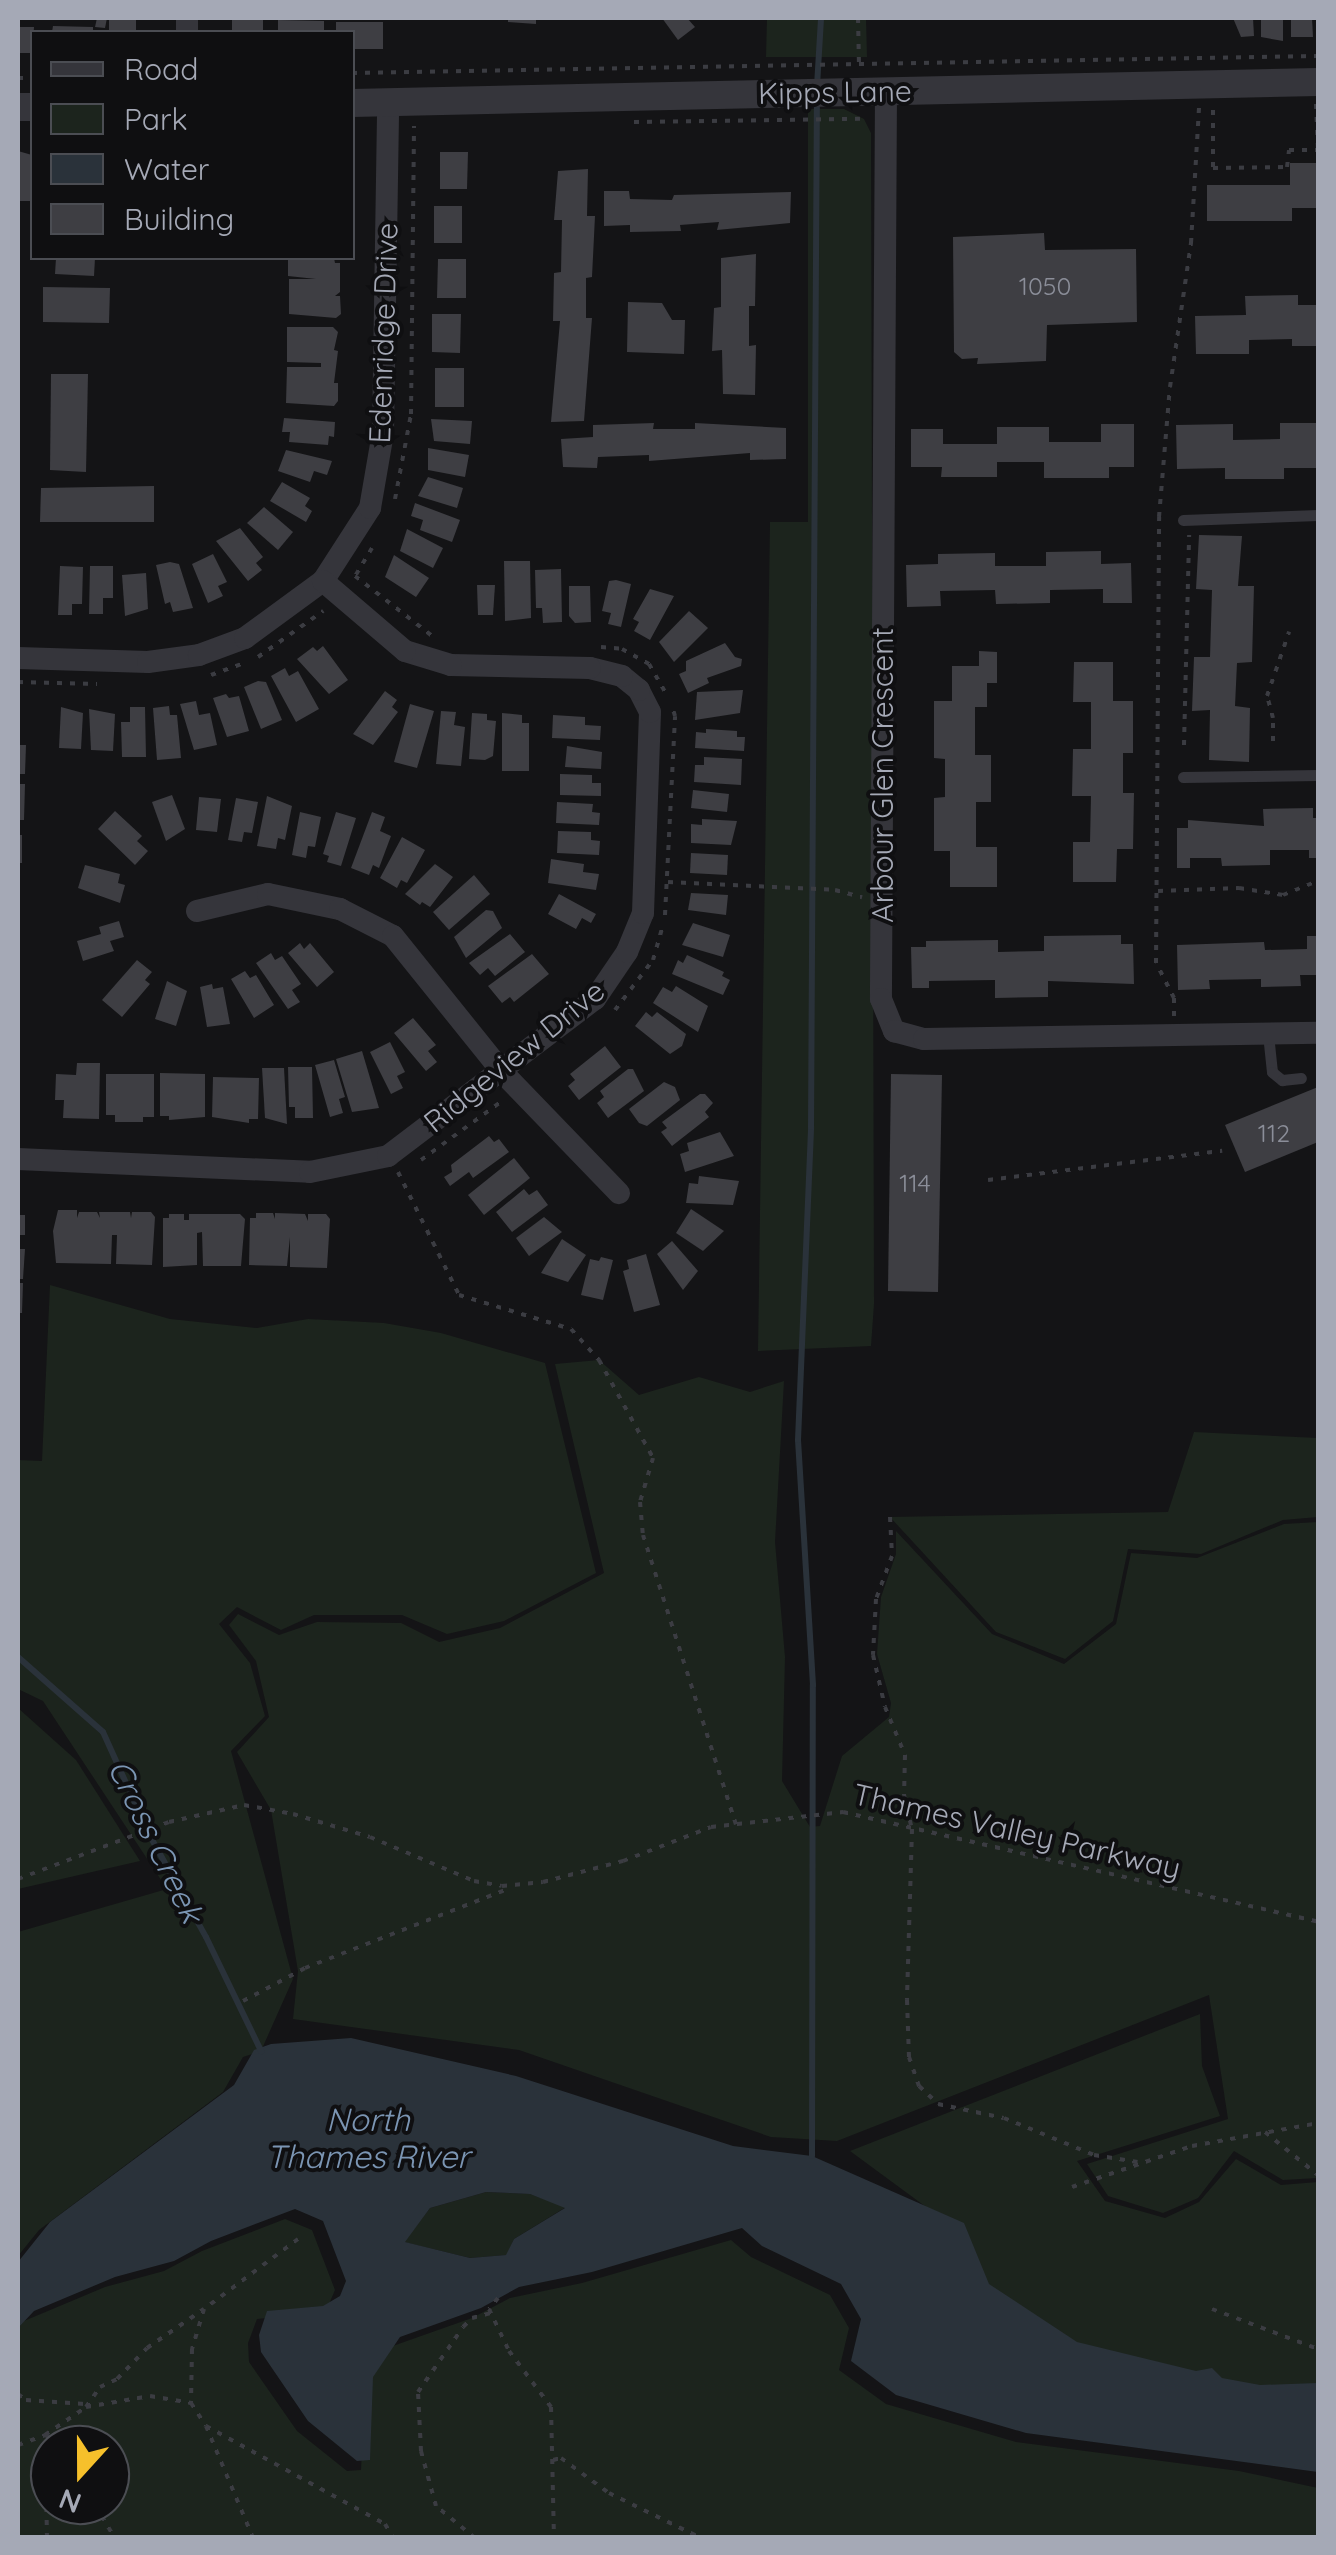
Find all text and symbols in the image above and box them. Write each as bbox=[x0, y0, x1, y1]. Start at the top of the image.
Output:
legend bbox=[30, 30, 355, 260]
text: Road bbox=[124, 50, 198, 88]
street label: Kipps Lane bbox=[758, 73, 912, 111]
text: Park bbox=[124, 100, 188, 138]
text: Water bbox=[124, 150, 209, 188]
text: Building bbox=[124, 200, 234, 238]
street label: Edenridge Drive bbox=[361, 222, 405, 444]
house number: 1050 bbox=[1019, 271, 1071, 301]
street label: Arbour Glen Crescent bbox=[864, 627, 900, 923]
street label: Ridgeview Drive bbox=[416, 972, 612, 1140]
house number: 112 bbox=[1258, 1118, 1290, 1148]
house number: 114 bbox=[899, 1168, 931, 1198]
water label: Cross Creek bbox=[100, 1753, 212, 1929]
street label: Thames Valley Parkway bbox=[850, 1776, 1184, 1886]
water label: North Thames River bbox=[266, 2101, 470, 2176]
north arrow bbox=[30, 2425, 130, 2525]
text: N bbox=[54, 2482, 86, 2522]

